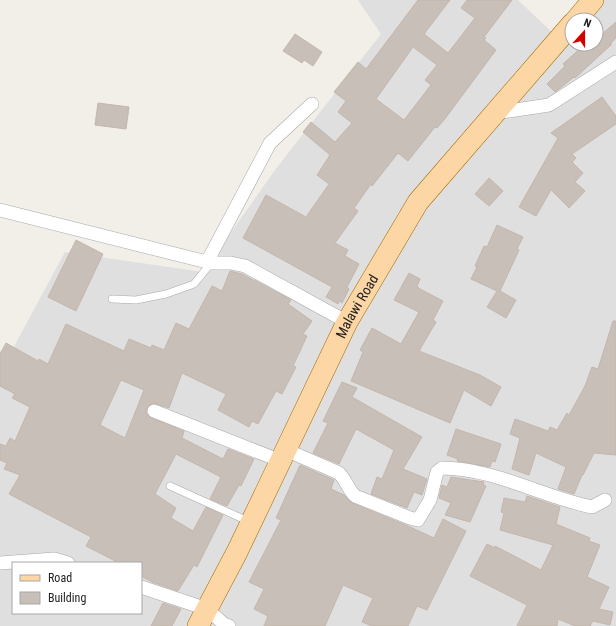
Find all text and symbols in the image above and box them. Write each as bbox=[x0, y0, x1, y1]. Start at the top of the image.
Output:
north arrow bbox=[564, 12, 604, 52]
text: N bbox=[582, 16, 593, 30]
street label: Malawi Road bbox=[332, 272, 381, 341]
legend bbox=[12, 562, 142, 614]
text: Road bbox=[48, 571, 72, 585]
text: Building bbox=[48, 591, 86, 605]

